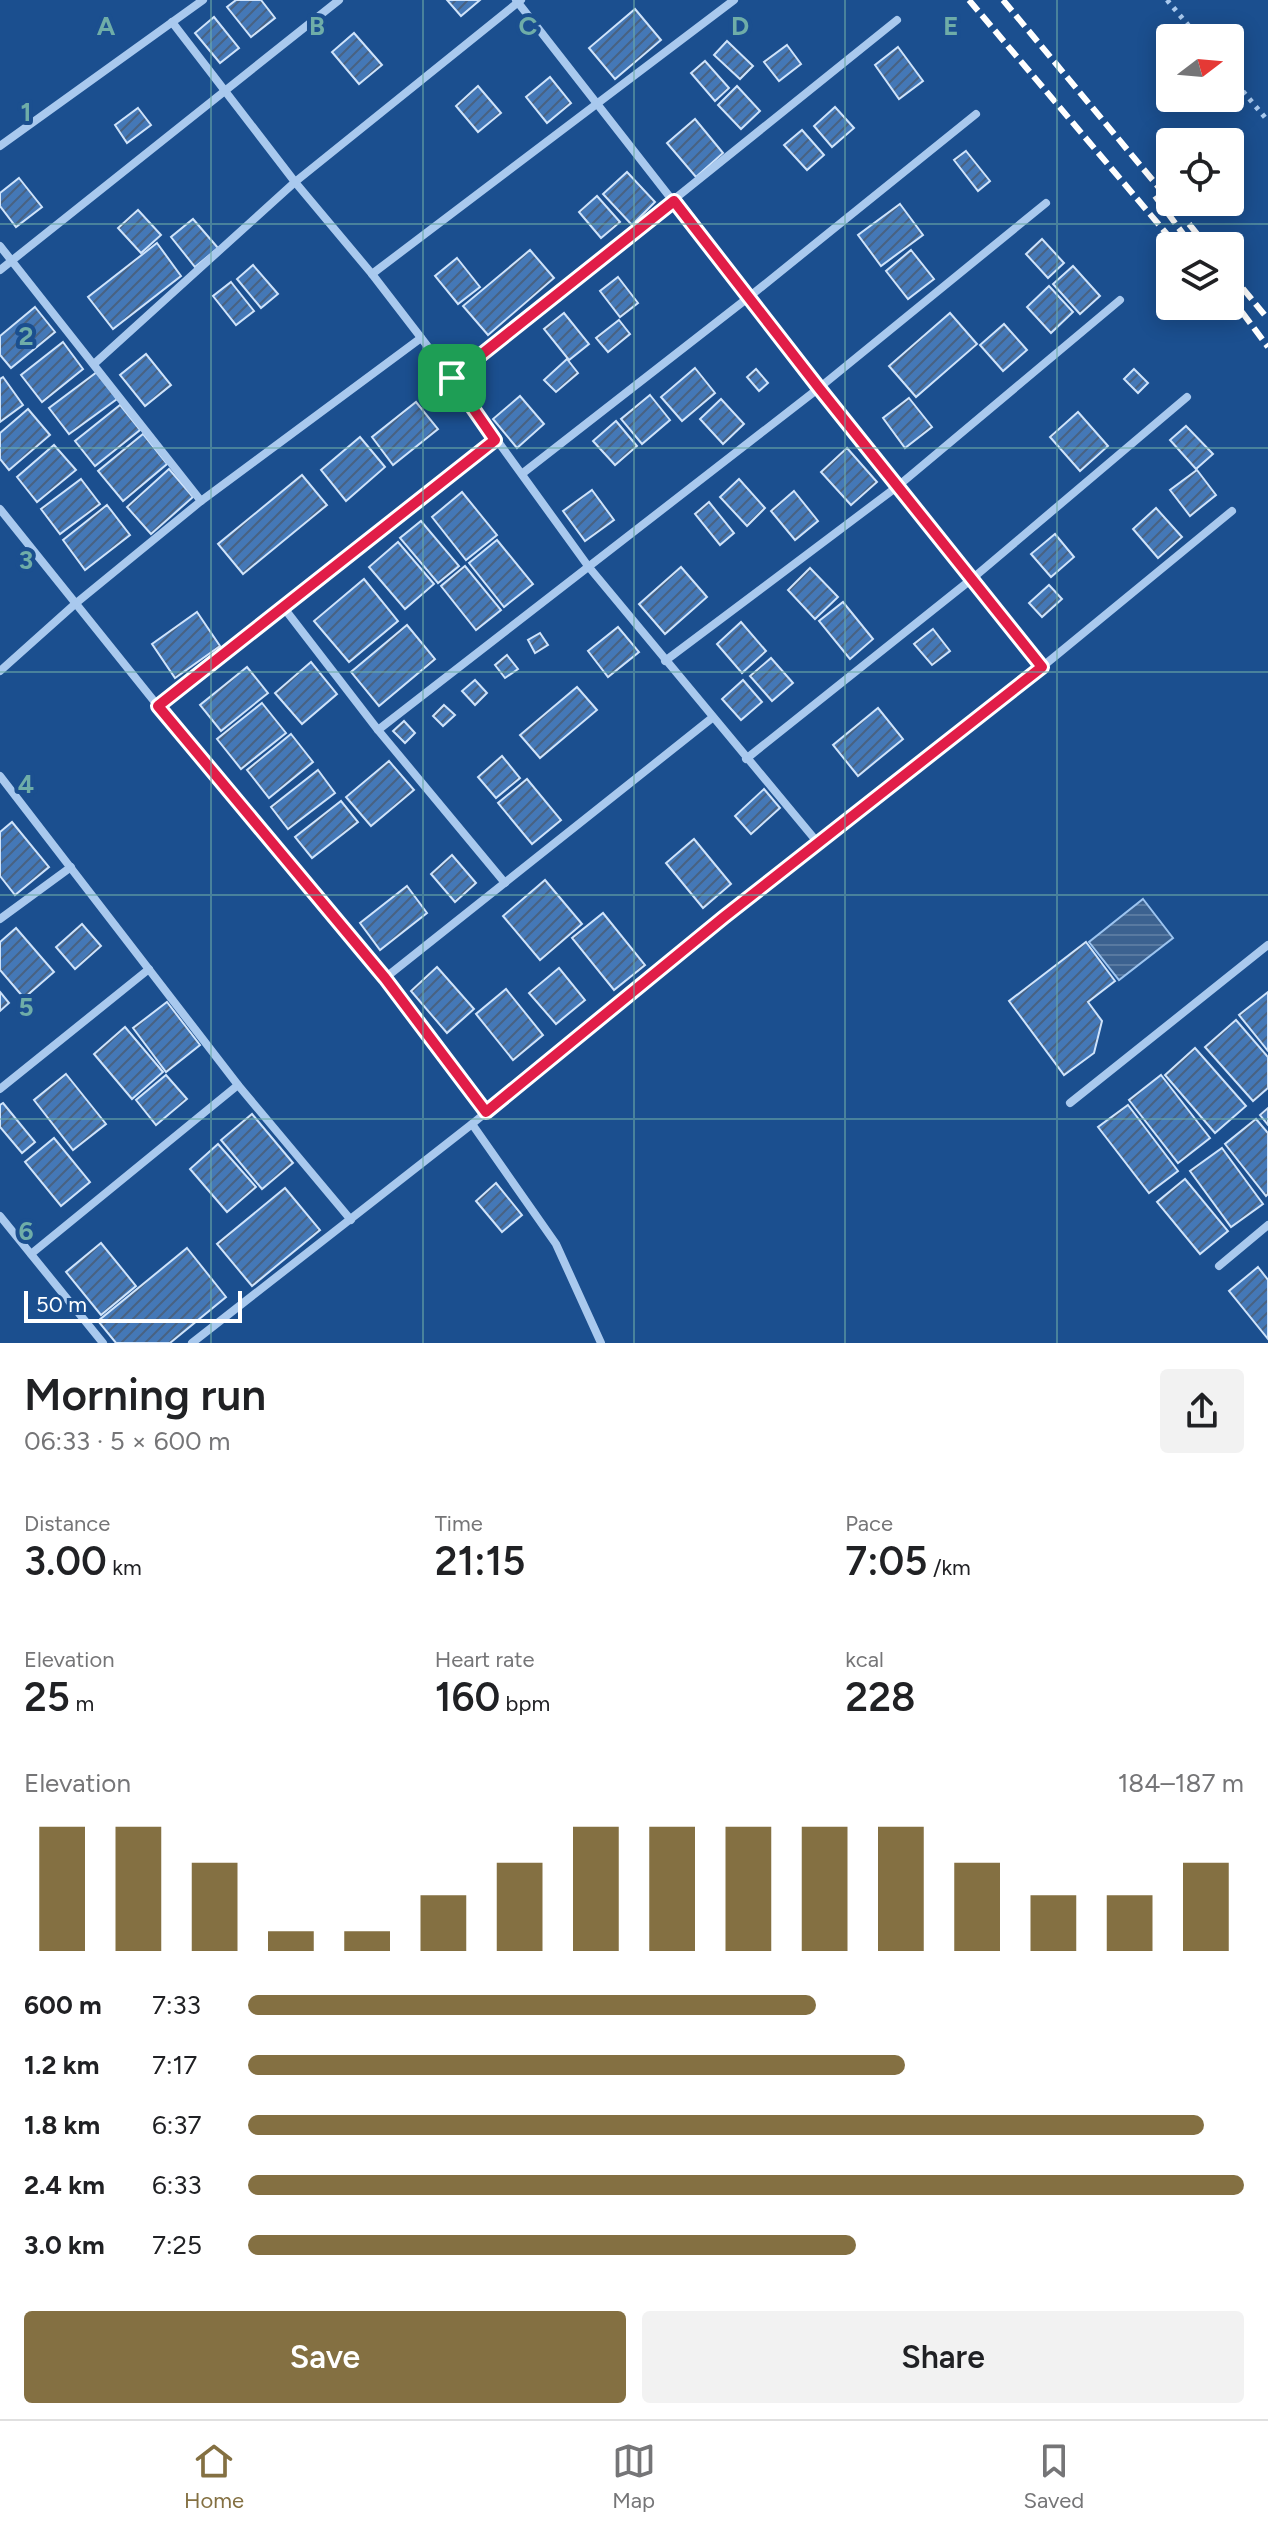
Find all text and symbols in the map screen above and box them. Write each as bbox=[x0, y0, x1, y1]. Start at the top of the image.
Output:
text: A bbox=[97, 10, 116, 42]
text: B bbox=[309, 10, 325, 42]
text: C bbox=[519, 10, 538, 42]
text: D bbox=[731, 10, 749, 42]
text: E bbox=[943, 10, 959, 42]
north arrow bbox=[1156, 24, 1244, 112]
map controls bbox=[1156, 24, 1244, 320]
text: 1 bbox=[21, 96, 31, 128]
button: locate bbox=[1156, 128, 1244, 216]
button: layers bbox=[1156, 232, 1244, 320]
text: 2 bbox=[18, 320, 34, 352]
pin bbox=[418, 344, 486, 412]
icon: arrive bbox=[430, 356, 474, 400]
text: 3 bbox=[19, 544, 33, 576]
text: 4 bbox=[18, 768, 34, 800]
text: 5 bbox=[18, 991, 34, 1023]
text: 6 bbox=[18, 1215, 34, 1247]
scale bar bbox=[24, 1287, 242, 1323]
text: 50 m bbox=[36, 1291, 87, 1318]
text: Morning run bbox=[24, 1368, 266, 1421]
button: share bbox=[1160, 1369, 1244, 1453]
text: 06:33 · 5 × 600 m bbox=[24, 1425, 230, 1457]
text: Distance bbox=[24, 1510, 110, 1537]
text: Time bbox=[435, 1510, 483, 1537]
text: Pace bbox=[845, 1510, 893, 1537]
text: 3.00 bbox=[24, 1537, 107, 1585]
text: 21:15 bbox=[435, 1537, 525, 1585]
text: 7:05 bbox=[845, 1537, 927, 1585]
text: km bbox=[107, 1554, 142, 1581]
text: /km bbox=[927, 1554, 971, 1581]
text: Elevation bbox=[24, 1646, 114, 1673]
text: Heart rate bbox=[435, 1646, 535, 1673]
text: kcal bbox=[845, 1646, 884, 1673]
text: 25 bbox=[24, 1673, 70, 1721]
text: 160 bbox=[435, 1673, 500, 1721]
text: 228 bbox=[845, 1673, 916, 1721]
text: m bbox=[70, 1690, 94, 1717]
text: bpm bbox=[500, 1690, 550, 1717]
text: Elevation bbox=[24, 1767, 131, 1799]
text: 184–187 m bbox=[1118, 1767, 1244, 1799]
text: 600 m bbox=[24, 1989, 102, 2021]
text: 7:33 bbox=[152, 1989, 201, 2021]
text: 1.2 km bbox=[24, 2049, 99, 2081]
text: 7:17 bbox=[152, 2049, 197, 2081]
text: 1.8 km bbox=[24, 2109, 100, 2141]
text: 6:37 bbox=[152, 2109, 201, 2141]
text: 2.4 km bbox=[24, 2169, 105, 2201]
text: 6:33 bbox=[152, 2169, 202, 2201]
text: 3.0 km bbox=[24, 2229, 105, 2261]
text: 7:25 bbox=[152, 2229, 202, 2261]
button: Save bbox=[24, 2311, 626, 2403]
button: Share bbox=[642, 2311, 1244, 2403]
tab: Home bbox=[184, 2439, 244, 2514]
tab: Map bbox=[612, 2439, 656, 2514]
tab: Saved bbox=[1023, 2439, 1084, 2514]

